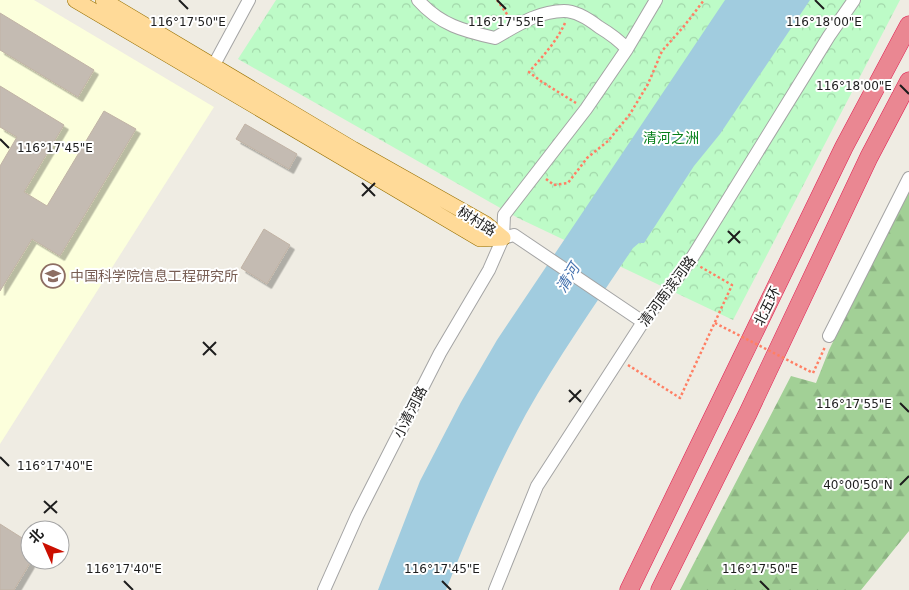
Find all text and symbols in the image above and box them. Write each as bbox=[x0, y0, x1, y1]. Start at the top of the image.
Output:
text: 116°17'50"E bbox=[150, 15, 226, 29]
text: 116°17'55"E bbox=[468, 15, 544, 29]
text: 116°18'00"E bbox=[786, 15, 862, 29]
text: 116°18'00"E bbox=[816, 79, 892, 93]
park label: 清河之洲 bbox=[643, 130, 699, 146]
text: 116°17'45"E bbox=[17, 141, 93, 155]
street label: 树村路 bbox=[455, 203, 499, 239]
street label: 清河南滨河路 bbox=[635, 253, 699, 329]
water label: 清河 bbox=[553, 258, 585, 295]
school or university icon: 中国科学院信息工程研究所 bbox=[40, 263, 66, 289]
place label: 中国科学院信息工程研究所 bbox=[70, 268, 238, 284]
street label: 北五环 bbox=[751, 284, 783, 328]
street label: 小清河路 bbox=[390, 383, 430, 441]
text: 116°17'55"E bbox=[816, 397, 892, 411]
text: 116°17'40"E bbox=[17, 459, 93, 473]
text: 40°00'50"N bbox=[823, 478, 893, 492]
north arrow bbox=[20, 520, 70, 570]
text: 北 bbox=[25, 525, 46, 546]
text: 116°17'40"E bbox=[86, 562, 162, 576]
text: 116°17'45"E bbox=[404, 562, 480, 576]
text: 116°17'50"E bbox=[722, 562, 798, 576]

